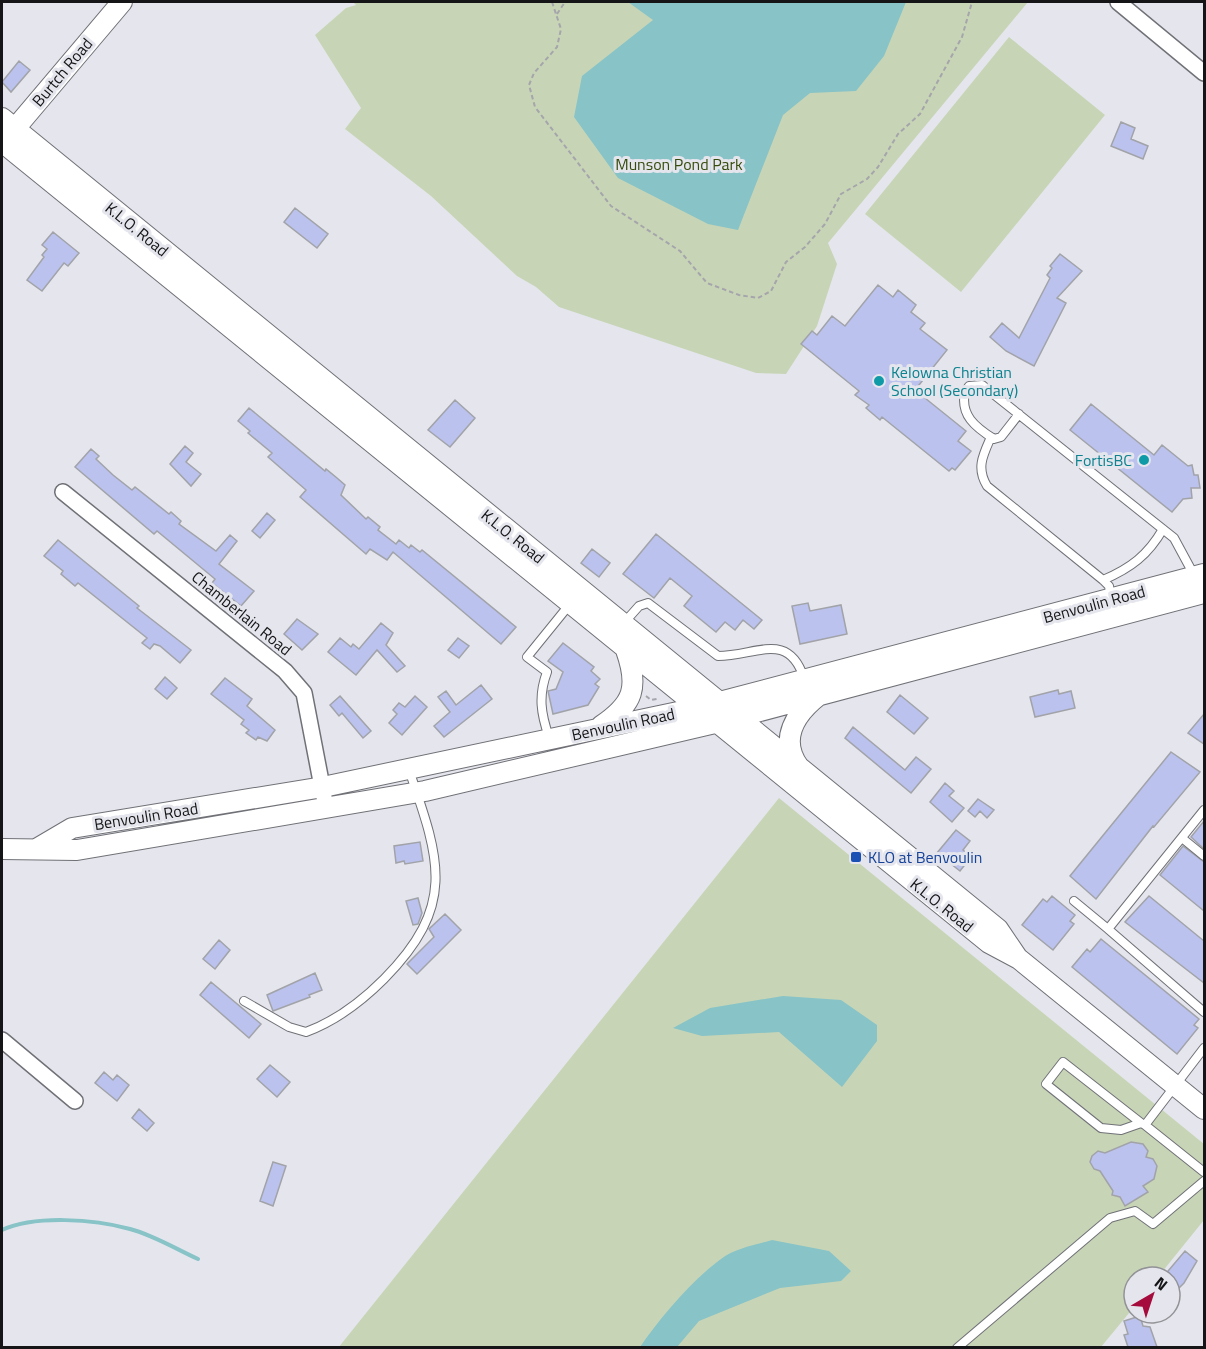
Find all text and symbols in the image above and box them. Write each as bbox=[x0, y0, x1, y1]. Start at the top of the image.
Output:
street label: Burtch Road bbox=[26, 32, 98, 112]
park label: Munson Pond Park bbox=[615, 152, 743, 176]
street label: K.L.O. Road bbox=[100, 196, 174, 262]
place label: Kelowna Christian School (Secondary) bbox=[891, 360, 1018, 402]
marker: Kelowna Christian School (Secondary) bbox=[872, 374, 886, 388]
place label: FortisBC bbox=[1075, 448, 1132, 472]
marker: FortisBC bbox=[1137, 453, 1151, 467]
street label: K.L.O. Road bbox=[476, 503, 550, 569]
street label: Chamberlain Road bbox=[187, 565, 297, 661]
street label: Benvoulin Road bbox=[1040, 579, 1148, 629]
street label: Benvoulin Road bbox=[569, 701, 677, 747]
street label: Benvoulin Road bbox=[92, 796, 200, 836]
place label: KLO at Benvoulin bbox=[868, 845, 982, 869]
marker: KLO at Benvoulin bbox=[849, 850, 863, 864]
street label: K.L.O. Road bbox=[905, 872, 979, 938]
north arrow bbox=[1122, 1265, 1182, 1325]
text: N bbox=[1150, 1271, 1173, 1296]

